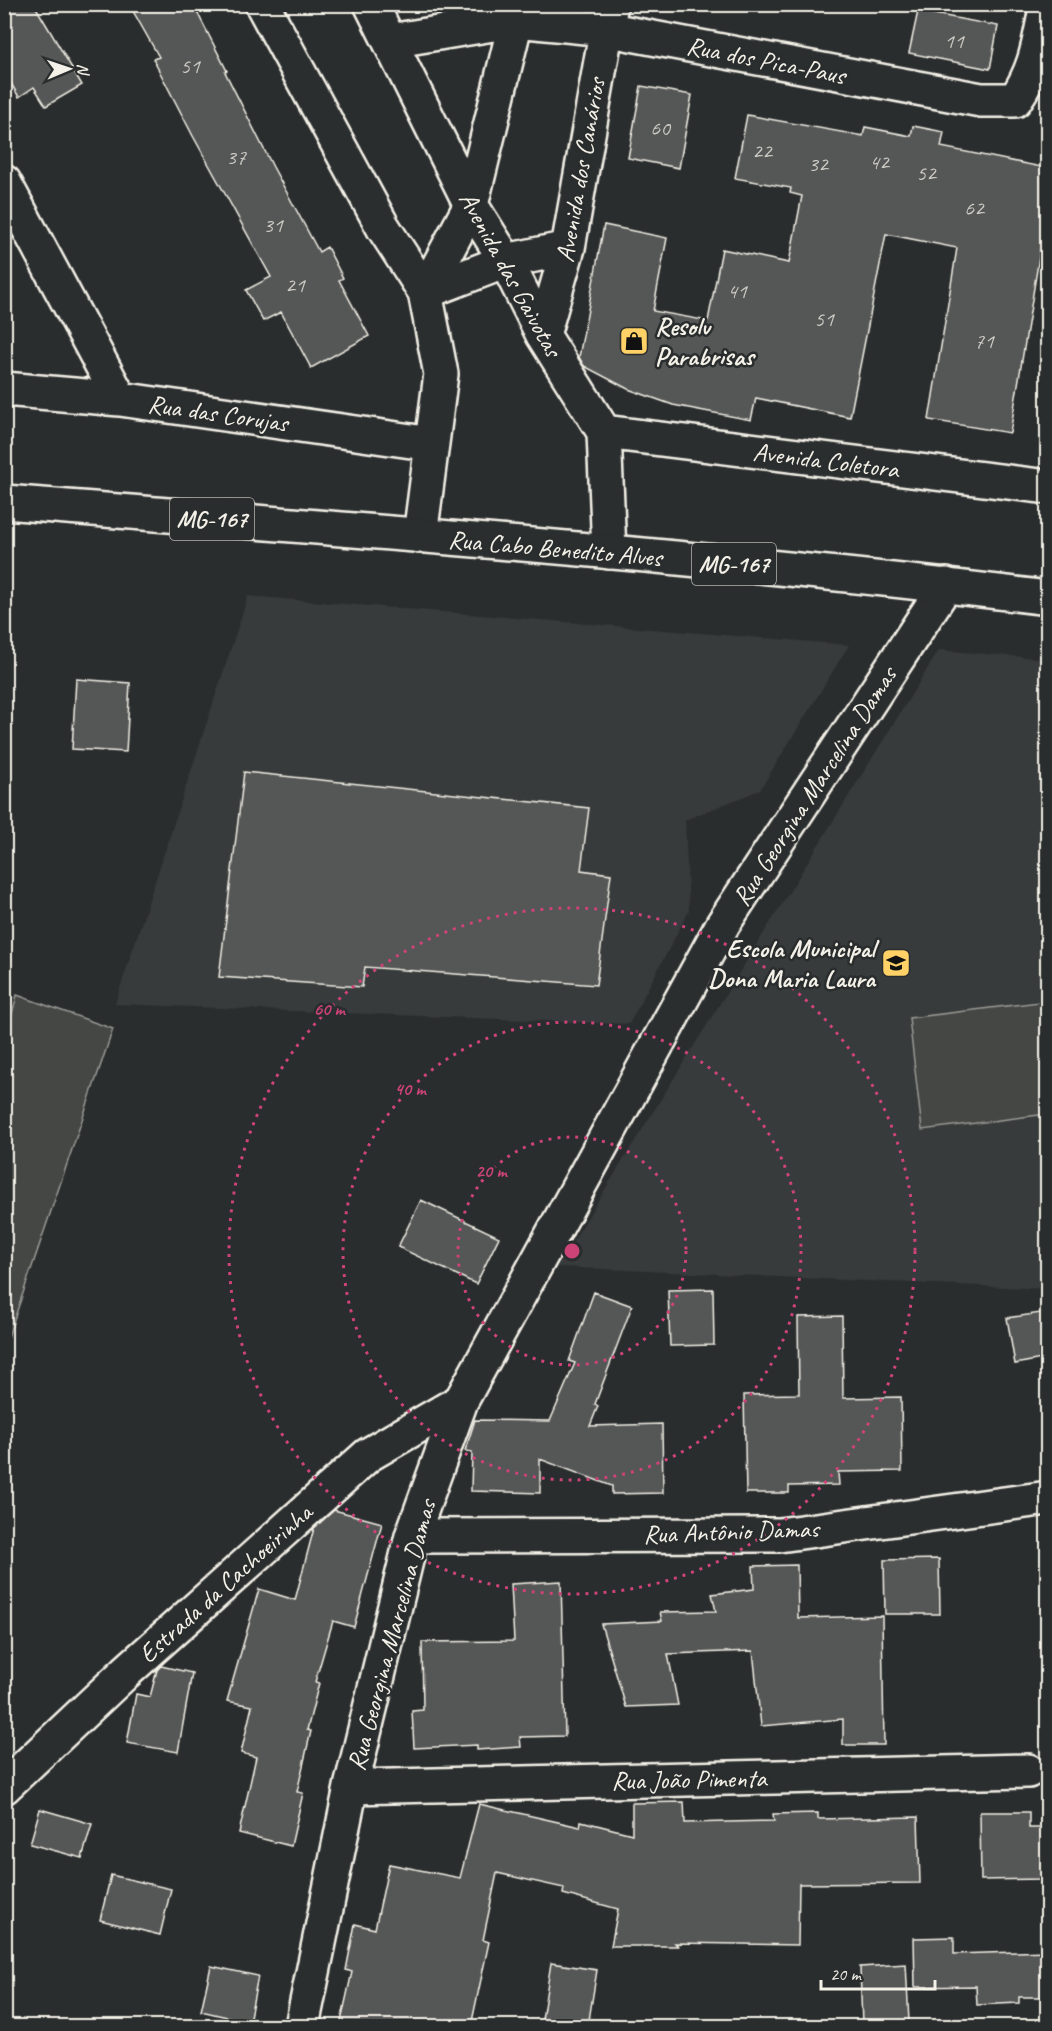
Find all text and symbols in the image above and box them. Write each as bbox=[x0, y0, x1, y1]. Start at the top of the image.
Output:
house number: 11 bbox=[944, 27, 965, 55]
street label: Rua dos Pica-Paus bbox=[684, 29, 850, 92]
north arrow bbox=[39, 39, 99, 99]
house number: 51 bbox=[180, 52, 201, 80]
text: N bbox=[73, 63, 93, 77]
street label: Avenida dos Canários bbox=[548, 73, 613, 265]
house number: 60 bbox=[650, 114, 672, 142]
house number: 22 bbox=[752, 137, 774, 165]
house number: 37 bbox=[226, 143, 247, 171]
house number: 42 bbox=[869, 148, 891, 176]
house number: 32 bbox=[808, 150, 830, 178]
house number: 52 bbox=[916, 159, 938, 187]
street label: Avenida das Gaivotas bbox=[452, 186, 571, 365]
house number: 62 bbox=[964, 194, 986, 222]
house number: 31 bbox=[263, 211, 284, 239]
house number: 21 bbox=[285, 271, 306, 299]
house number: 41 bbox=[727, 277, 748, 305]
house number: 51 bbox=[814, 305, 835, 333]
place label: Resolv Parabrisas bbox=[655, 310, 756, 373]
shop icon: Resolv Parabrisas bbox=[618, 325, 650, 357]
house number: 71 bbox=[974, 327, 995, 355]
street label: Rua das Corujas bbox=[146, 387, 292, 440]
street label: Avenida Coletora bbox=[751, 435, 902, 486]
road number: MG-167 bbox=[170, 498, 254, 540]
street label: Rua Cabo Benedito Alves bbox=[447, 523, 665, 574]
road number: MG-167 bbox=[692, 543, 776, 585]
street label: Rua Georgina Marcelina Damas bbox=[725, 659, 905, 912]
place label: Escola Municipal Dona Maria Laura bbox=[708, 932, 880, 995]
school or university icon: Escola Municipal Dona Maria Laura bbox=[880, 947, 912, 979]
text: 60 m bbox=[313, 998, 346, 1020]
text: 40 m bbox=[395, 1078, 427, 1100]
text: 20 m bbox=[476, 1160, 508, 1182]
centre of rings bbox=[562, 1241, 582, 1261]
street label: Rua Georgina Marcelina Damas bbox=[339, 1494, 444, 1774]
street label: Estrada da Cachoeirinha bbox=[132, 1495, 321, 1670]
street label: Rua Antônio Damas bbox=[643, 1512, 822, 1551]
street label: Rua João Pimenta bbox=[611, 1762, 768, 1797]
scale bar bbox=[821, 1953, 935, 1991]
text: 20 m bbox=[830, 1963, 863, 1985]

